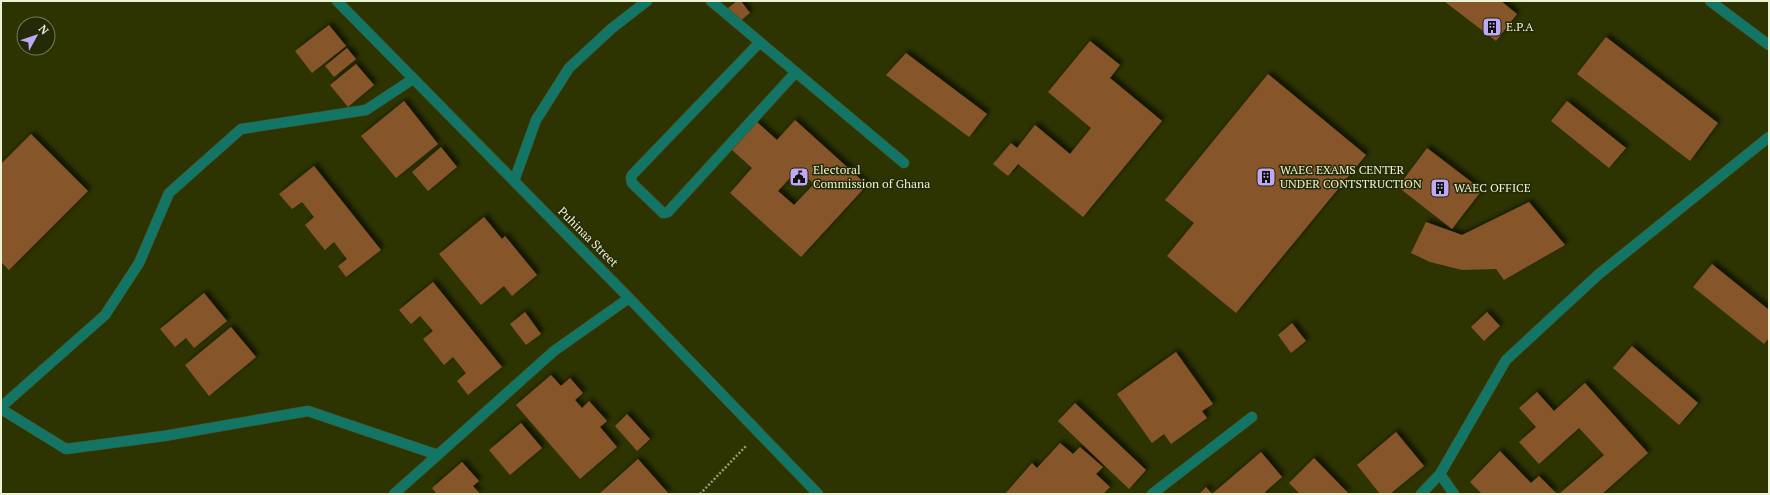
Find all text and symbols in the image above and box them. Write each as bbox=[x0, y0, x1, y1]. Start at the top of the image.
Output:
north arrow bbox=[16, 16, 56, 56]
building icon: E.P.A bbox=[1481, 16, 1503, 38]
place label: E.P.A bbox=[1506, 19, 1534, 34]
text: N bbox=[36, 22, 52, 38]
place label: Electoral Commission of Ghana bbox=[813, 162, 930, 191]
place label: WAEC EXAMS CENTER UNDER CONTSTRUCTION bbox=[1280, 162, 1422, 191]
public building icon: Electoral Commission of Ghana bbox=[788, 166, 810, 188]
building icon: WAEC EXAMS CENTER UNDER CONTSTRUCTION bbox=[1255, 166, 1277, 188]
building icon: WAEC OFFICE bbox=[1429, 177, 1451, 199]
place label: WAEC OFFICE bbox=[1454, 180, 1531, 195]
street label: Puhinaa Street bbox=[555, 203, 622, 270]

